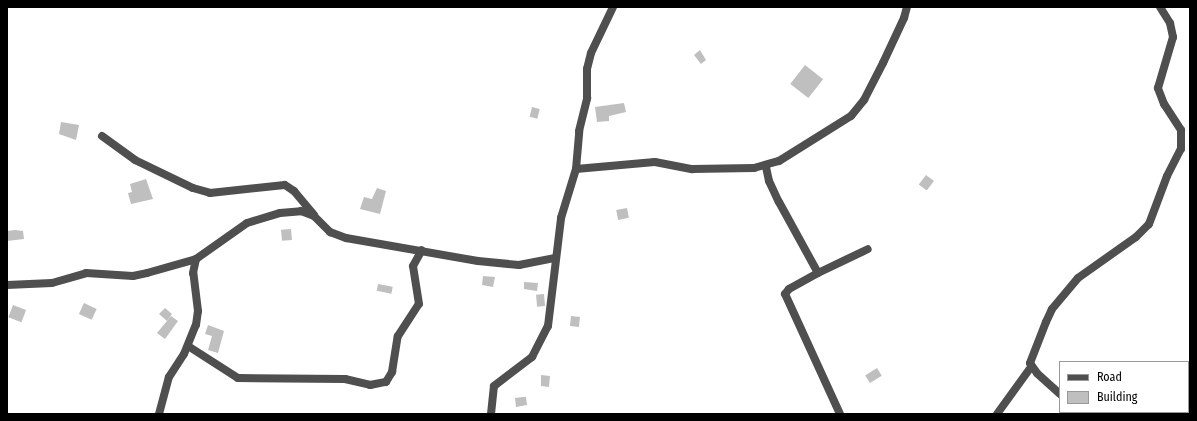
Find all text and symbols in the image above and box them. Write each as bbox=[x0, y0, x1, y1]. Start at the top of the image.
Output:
legend bbox=[1059, 361, 1189, 413]
text: Road bbox=[1097, 370, 1122, 384]
text: Building bbox=[1097, 390, 1137, 404]

